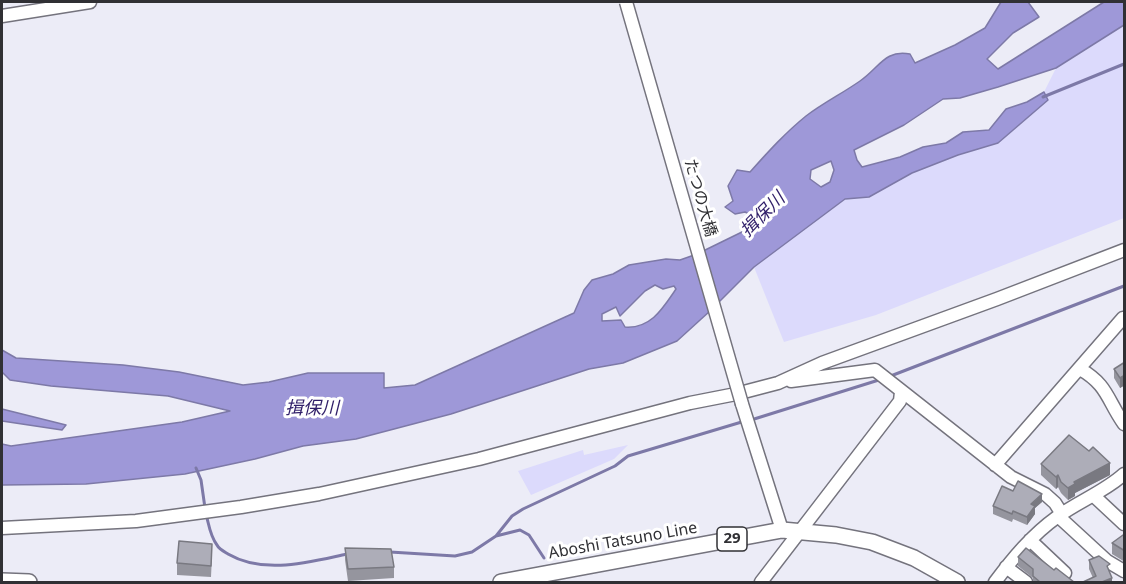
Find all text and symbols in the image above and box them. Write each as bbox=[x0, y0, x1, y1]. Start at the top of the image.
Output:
street label: たつの大橋 bbox=[680, 157, 720, 239]
water label: 揖保川 bbox=[736, 188, 790, 242]
water label: 揖保川 bbox=[285, 398, 339, 420]
street label: Aboshi Tatsuno Line bbox=[547, 518, 699, 564]
road number: 29 bbox=[717, 527, 747, 551]

